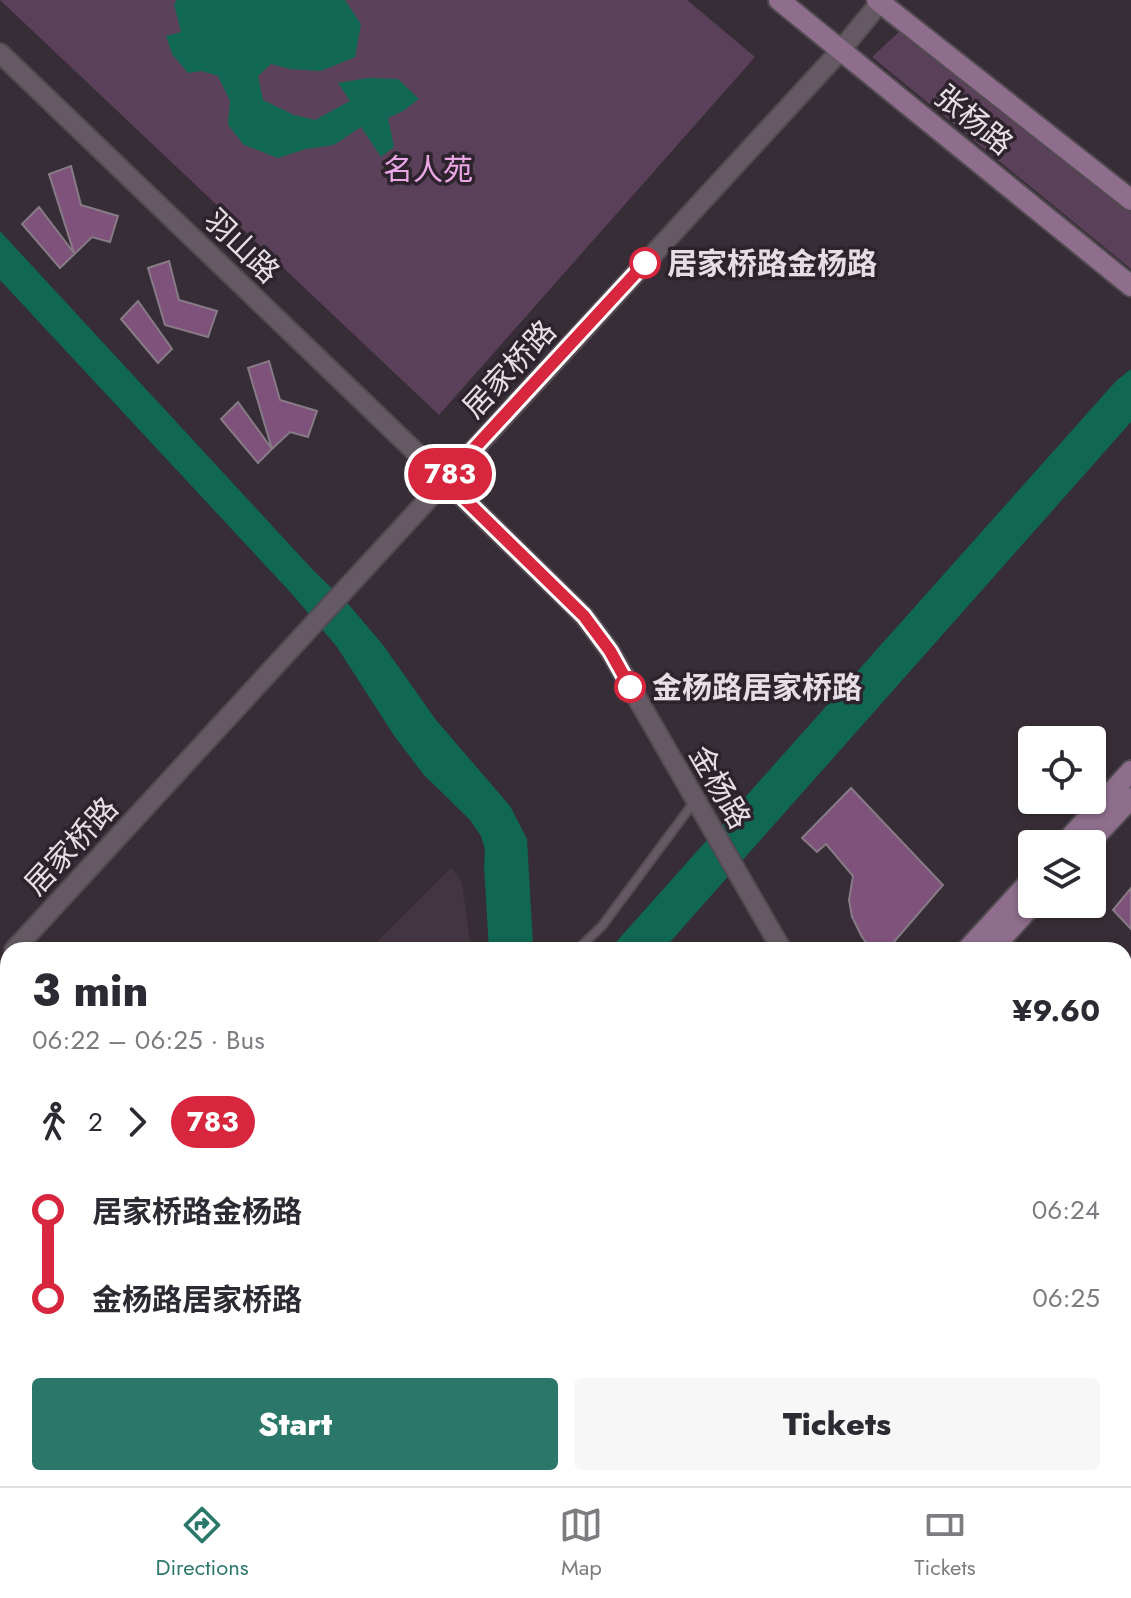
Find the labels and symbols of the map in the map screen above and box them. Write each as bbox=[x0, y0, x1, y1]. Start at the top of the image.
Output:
street label: 张杨路 bbox=[925, 75, 1023, 165]
park label: 名人苑 bbox=[383, 148, 473, 191]
street label: 羽山路 bbox=[195, 199, 289, 293]
place label: 居家桥路金杨路 bbox=[667, 242, 877, 285]
marker: 居家桥路金杨路 bbox=[630, 248, 660, 278]
street label: 居家桥路 bbox=[452, 310, 566, 428]
line badge: 783 bbox=[404, 448, 496, 500]
place label: 金杨路居家桥路 bbox=[652, 666, 862, 709]
marker: 金杨路居家桥路 bbox=[615, 672, 645, 702]
street label: 金杨路 bbox=[679, 737, 761, 837]
street label: 居家桥路 bbox=[14, 787, 128, 905]

